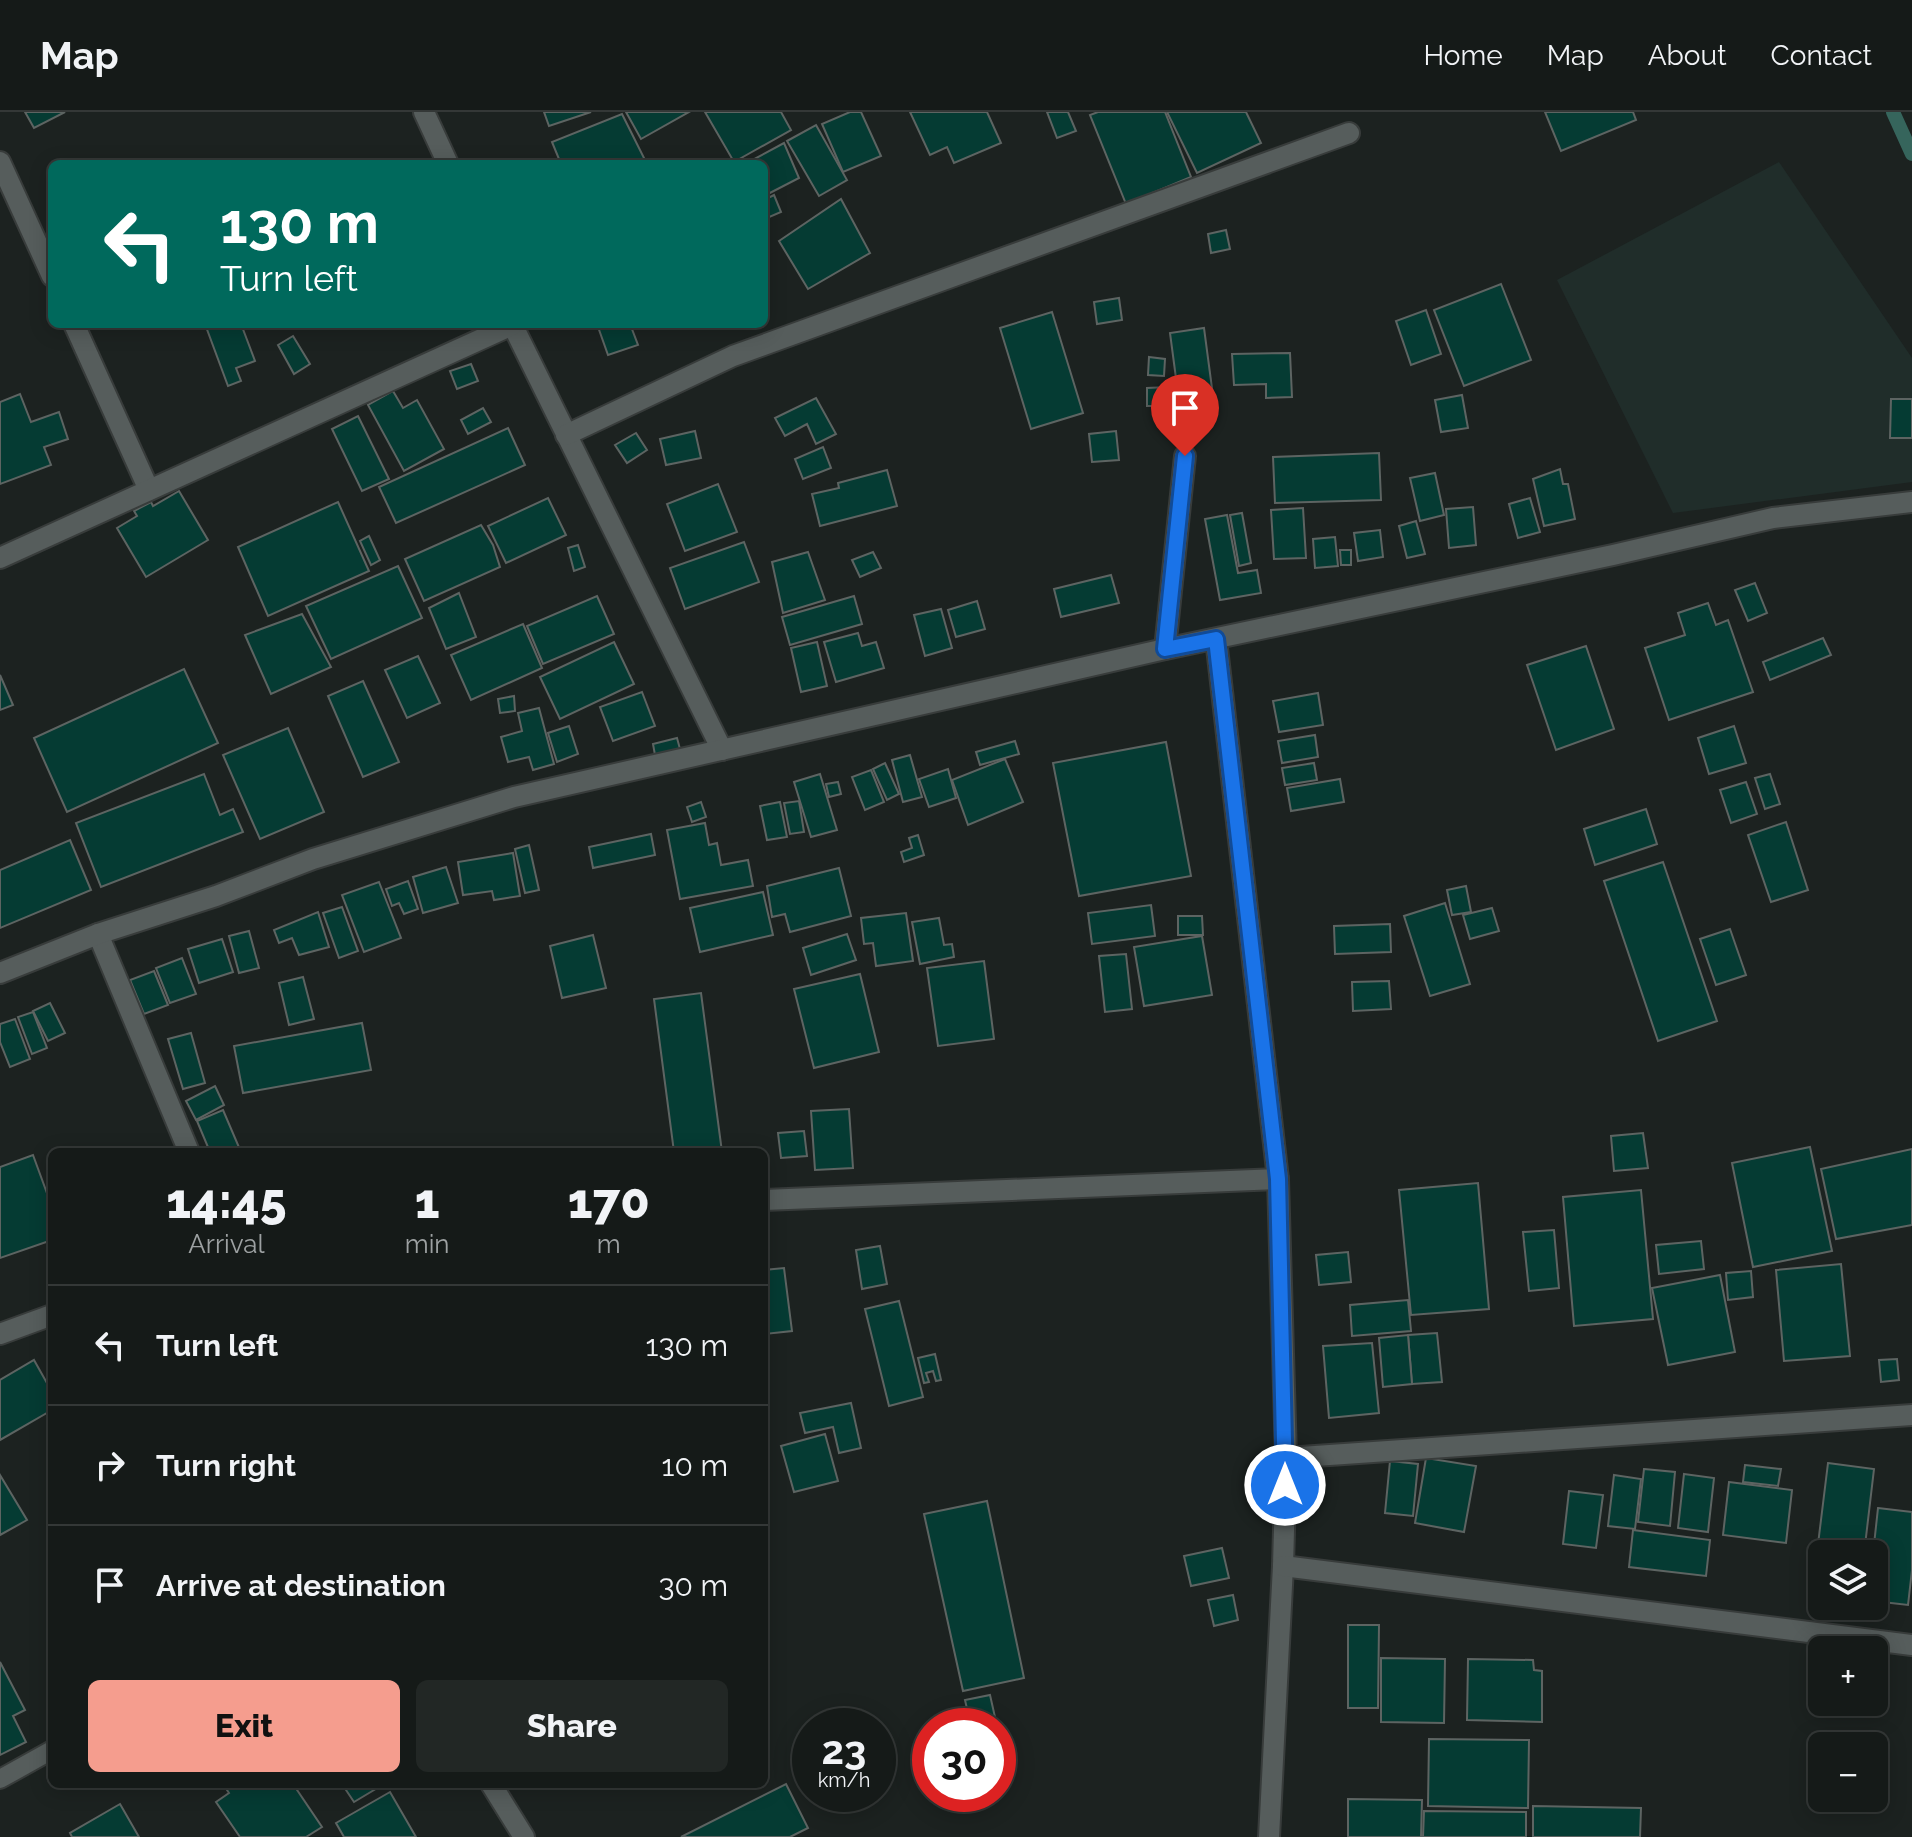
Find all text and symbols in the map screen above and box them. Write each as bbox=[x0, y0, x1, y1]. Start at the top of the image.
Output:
text: Map bbox=[40, 33, 119, 78]
text: Home bbox=[1423, 39, 1503, 72]
text: Map bbox=[1547, 39, 1604, 72]
text: About bbox=[1648, 39, 1727, 72]
text: Contact bbox=[1771, 39, 1872, 72]
text: 130 m bbox=[220, 190, 379, 256]
icon: left bbox=[88, 192, 192, 296]
text: Turn left bbox=[220, 257, 358, 299]
pin bbox=[1151, 374, 1219, 456]
icon: arrive bbox=[1163, 386, 1207, 430]
text: 14:45 bbox=[166, 1173, 287, 1229]
text: 1 bbox=[415, 1173, 440, 1229]
text: 170 bbox=[568, 1173, 650, 1229]
text: Arrival bbox=[188, 1229, 265, 1259]
text: min bbox=[405, 1229, 450, 1259]
text: m bbox=[597, 1229, 621, 1259]
icon: left bbox=[88, 1323, 132, 1367]
text: Turn left bbox=[156, 1328, 278, 1363]
text: 130 m bbox=[646, 1328, 728, 1363]
icon: right bbox=[88, 1443, 132, 1487]
position arrow bbox=[1243, 1443, 1327, 1527]
text: Turn right bbox=[156, 1448, 296, 1483]
text: 10 m bbox=[662, 1448, 728, 1483]
map controls bbox=[1808, 1540, 1888, 1812]
button: layers bbox=[1808, 1540, 1888, 1620]
icon: arrive bbox=[88, 1563, 132, 1607]
text: Arrive at destination bbox=[156, 1568, 446, 1603]
text: 30 m bbox=[658, 1568, 728, 1603]
button: + bbox=[1808, 1636, 1888, 1716]
button: Exit bbox=[88, 1680, 400, 1772]
button: Share bbox=[416, 1680, 728, 1772]
speed limit sign: 30 bbox=[912, 1708, 1016, 1812]
text: 23 bbox=[822, 1726, 866, 1773]
button: − bbox=[1808, 1732, 1888, 1812]
text: km/h bbox=[818, 1768, 870, 1792]

